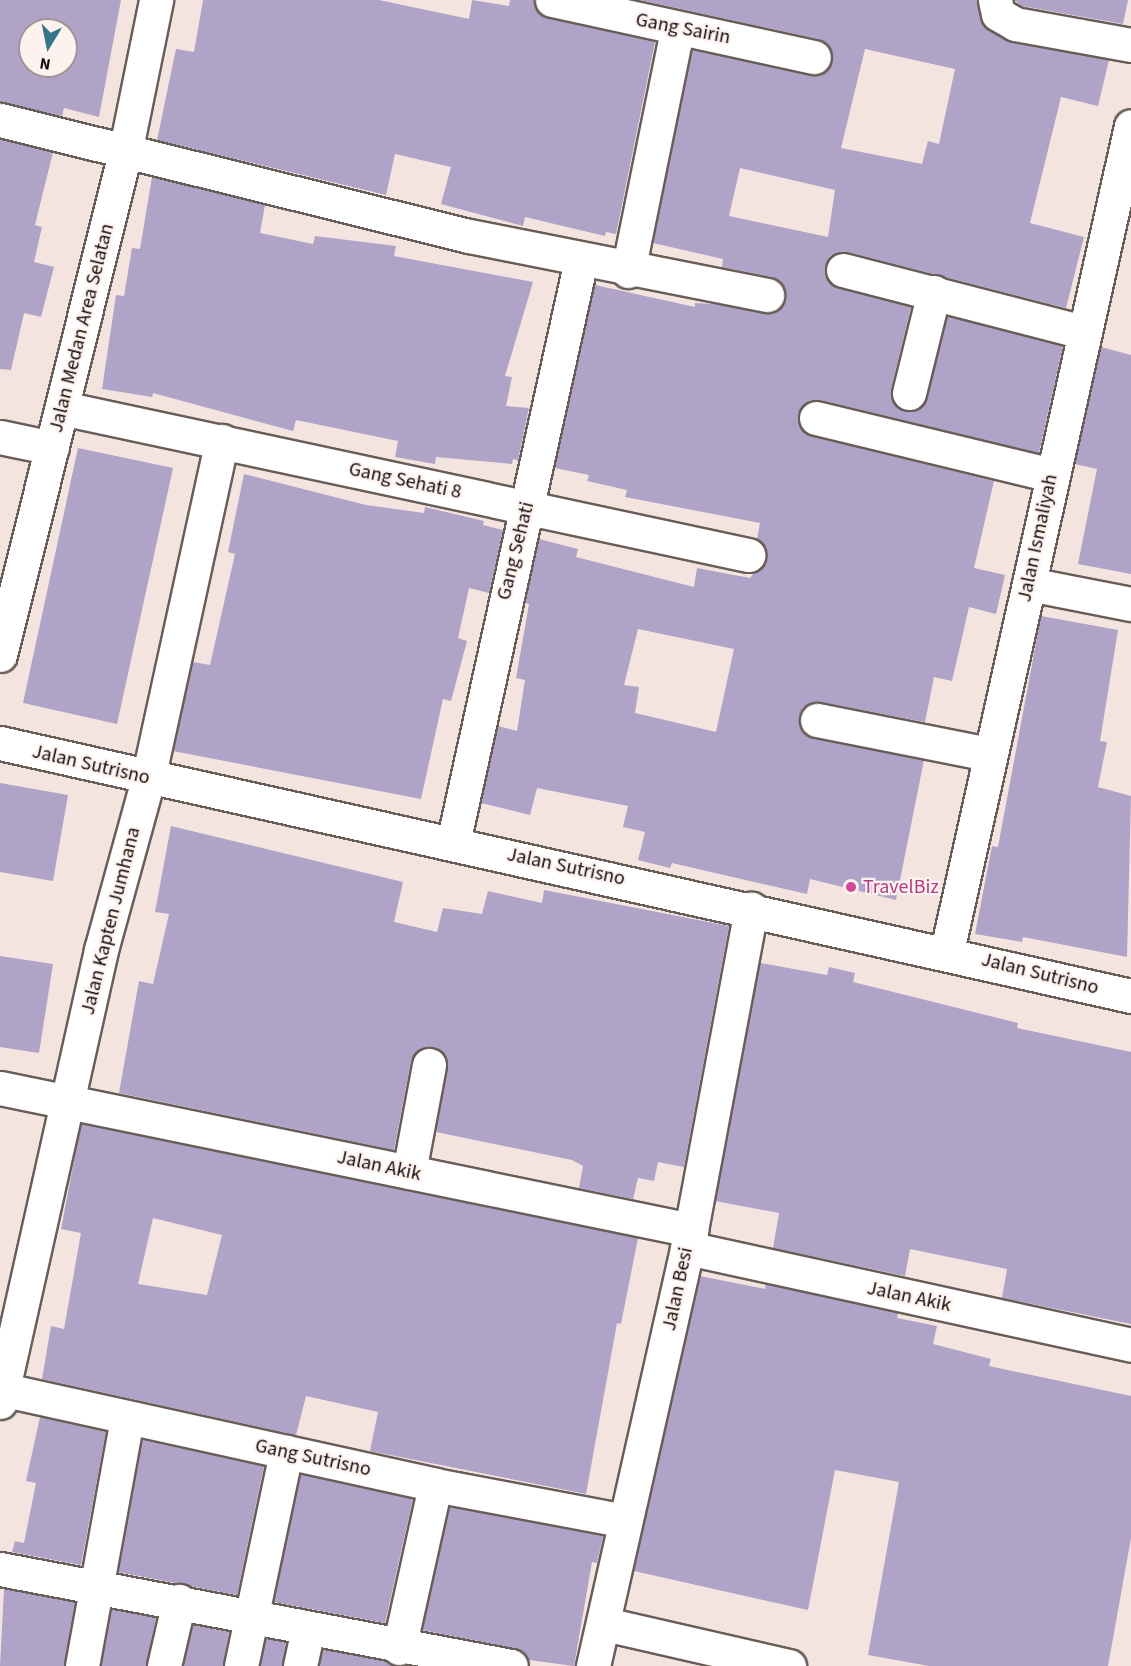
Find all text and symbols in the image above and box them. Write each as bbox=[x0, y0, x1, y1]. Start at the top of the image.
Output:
street label: Gang Sairin bbox=[634, 8, 732, 50]
north arrow bbox=[18, 18, 78, 78]
text: N bbox=[38, 52, 52, 76]
street label: Jalan Medan Area Selatan bbox=[44, 221, 120, 435]
street label: Gang Sehati 8 bbox=[347, 457, 463, 505]
street label: Jalan Ismaliyah bbox=[1013, 472, 1063, 604]
street label: Gang Sehati bbox=[492, 499, 540, 603]
street label: Jalan Sutrisno bbox=[30, 740, 152, 790]
street label: Jalan Kapten Jumhana bbox=[76, 825, 146, 1017]
street label: Jalan Sutrisno bbox=[505, 843, 627, 891]
place label: TravelBiz bbox=[863, 875, 939, 899]
marker: TravelBiz bbox=[844, 880, 858, 894]
street label: Jalan Sutrisno bbox=[979, 948, 1101, 1000]
street label: Jalan Akik bbox=[335, 1145, 423, 1187]
street label: Jalan Besi bbox=[657, 1245, 699, 1333]
street label: Jalan Akik bbox=[865, 1276, 953, 1318]
street label: Gang Sutrisno bbox=[253, 1434, 373, 1482]

